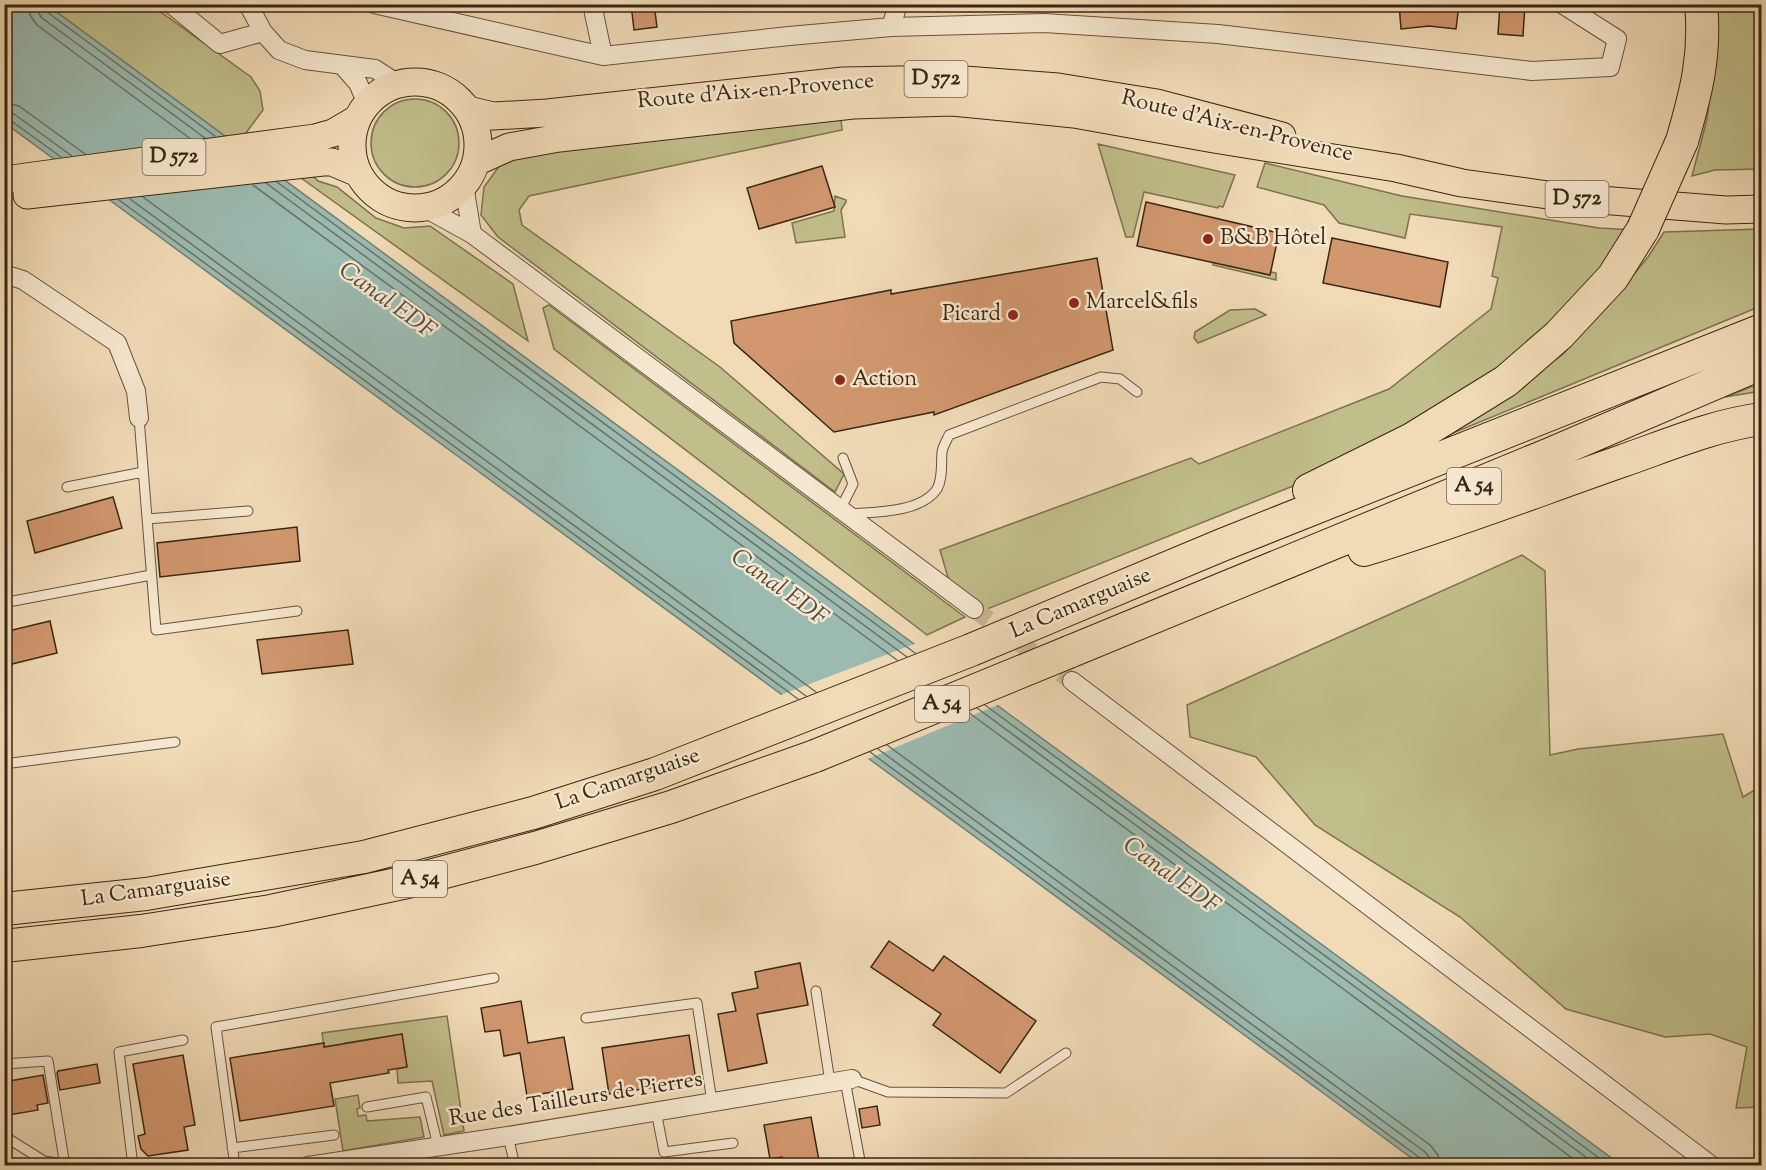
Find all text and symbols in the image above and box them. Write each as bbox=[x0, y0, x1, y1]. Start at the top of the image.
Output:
road number: D 572 bbox=[904, 61, 968, 97]
street label: Route d'Aix-en-Provence bbox=[636, 66, 876, 118]
street label: Route d'Aix-en-Provence bbox=[1118, 83, 1356, 171]
road number: D 572 bbox=[142, 139, 206, 175]
road number: D 572 bbox=[1546, 181, 1608, 217]
place label: B&B Hôtel bbox=[1220, 223, 1326, 255]
marker: B&B Hôtel bbox=[1201, 232, 1215, 246]
water label: Canal EDF bbox=[331, 254, 443, 348]
place label: Marcel&fils bbox=[1086, 287, 1198, 319]
marker: Marcel&fils bbox=[1067, 296, 1081, 310]
place label: Picard bbox=[942, 299, 1001, 331]
marker: Picard bbox=[1006, 308, 1020, 322]
place label: Action bbox=[852, 364, 917, 396]
marker: Action bbox=[833, 373, 847, 387]
road number: A 54 bbox=[1447, 468, 1501, 504]
water label: Canal EDF bbox=[723, 541, 835, 635]
street label: La Camarguaise bbox=[1005, 560, 1157, 648]
road number: A 54 bbox=[915, 686, 969, 722]
street label: La Camarguaise bbox=[552, 740, 704, 820]
water label: Canal EDF bbox=[1115, 829, 1227, 923]
road number: A 54 bbox=[393, 861, 447, 897]
street label: La Camarguaise bbox=[79, 864, 233, 916]
street label: Rue des Tailleurs de Pierres bbox=[447, 1064, 705, 1136]

